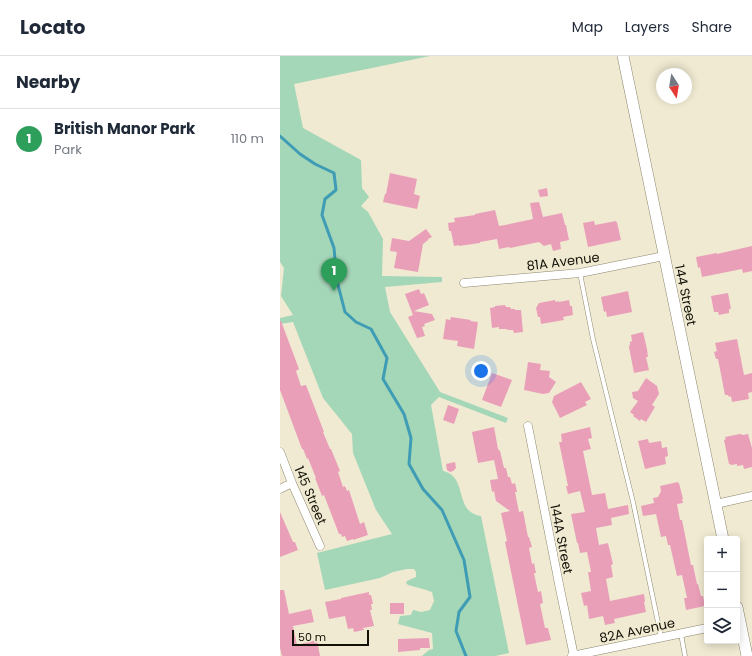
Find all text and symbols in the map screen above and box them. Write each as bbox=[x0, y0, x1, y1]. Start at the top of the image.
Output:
text: Locato bbox=[20, 14, 85, 41]
text: Map bbox=[572, 17, 603, 37]
text: Layers bbox=[625, 17, 669, 37]
text: Share bbox=[691, 17, 732, 37]
north arrow bbox=[656, 68, 692, 104]
text: Nearby bbox=[16, 70, 80, 94]
text: British Manor Park bbox=[54, 118, 195, 139]
text: 1 bbox=[27, 129, 31, 148]
text: 110 m bbox=[231, 129, 264, 148]
text: Park bbox=[54, 140, 82, 159]
street label: 81A Avenue bbox=[525, 248, 601, 275]
pin: 1 bbox=[321, 258, 347, 291]
street label: 144 Street bbox=[670, 263, 701, 328]
your location bbox=[471, 361, 491, 381]
street label: 145 Street bbox=[290, 463, 332, 528]
street label: 144A Street bbox=[545, 503, 578, 576]
map controls bbox=[704, 536, 740, 644]
button: + bbox=[704, 536, 740, 572]
button: − bbox=[704, 572, 740, 608]
button: layers bbox=[704, 608, 740, 644]
street label: 82A Avenue bbox=[598, 613, 677, 648]
scale bar bbox=[292, 628, 369, 647]
text: 50 m bbox=[298, 629, 326, 645]

